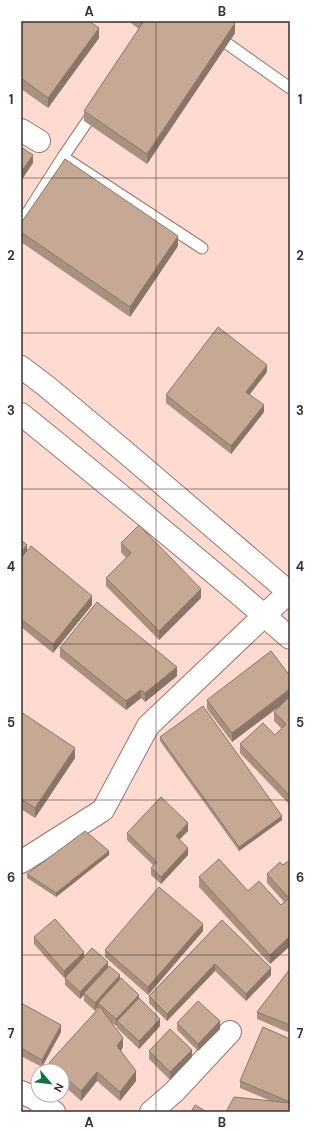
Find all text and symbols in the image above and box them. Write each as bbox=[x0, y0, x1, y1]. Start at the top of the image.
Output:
text: A bbox=[84, 3, 94, 20]
text: B bbox=[218, 3, 226, 20]
text: 1 bbox=[9, 91, 13, 108]
text: 1 bbox=[298, 91, 302, 108]
text: 2 bbox=[7, 247, 15, 264]
text: 2 bbox=[296, 247, 304, 264]
text: 3 bbox=[7, 402, 15, 419]
text: 3 bbox=[296, 402, 304, 419]
text: 4 bbox=[7, 558, 15, 575]
text: 4 bbox=[296, 558, 304, 575]
text: 5 bbox=[7, 714, 15, 731]
text: 5 bbox=[296, 714, 304, 731]
text: 6 bbox=[7, 869, 15, 886]
text: 6 bbox=[296, 869, 304, 886]
text: 7 bbox=[8, 1025, 15, 1042]
text: 7 bbox=[297, 1025, 304, 1042]
north arrow bbox=[30, 1063, 70, 1103]
text: N bbox=[51, 1081, 67, 1095]
text: A bbox=[84, 1114, 94, 1131]
text: B bbox=[218, 1114, 226, 1131]

